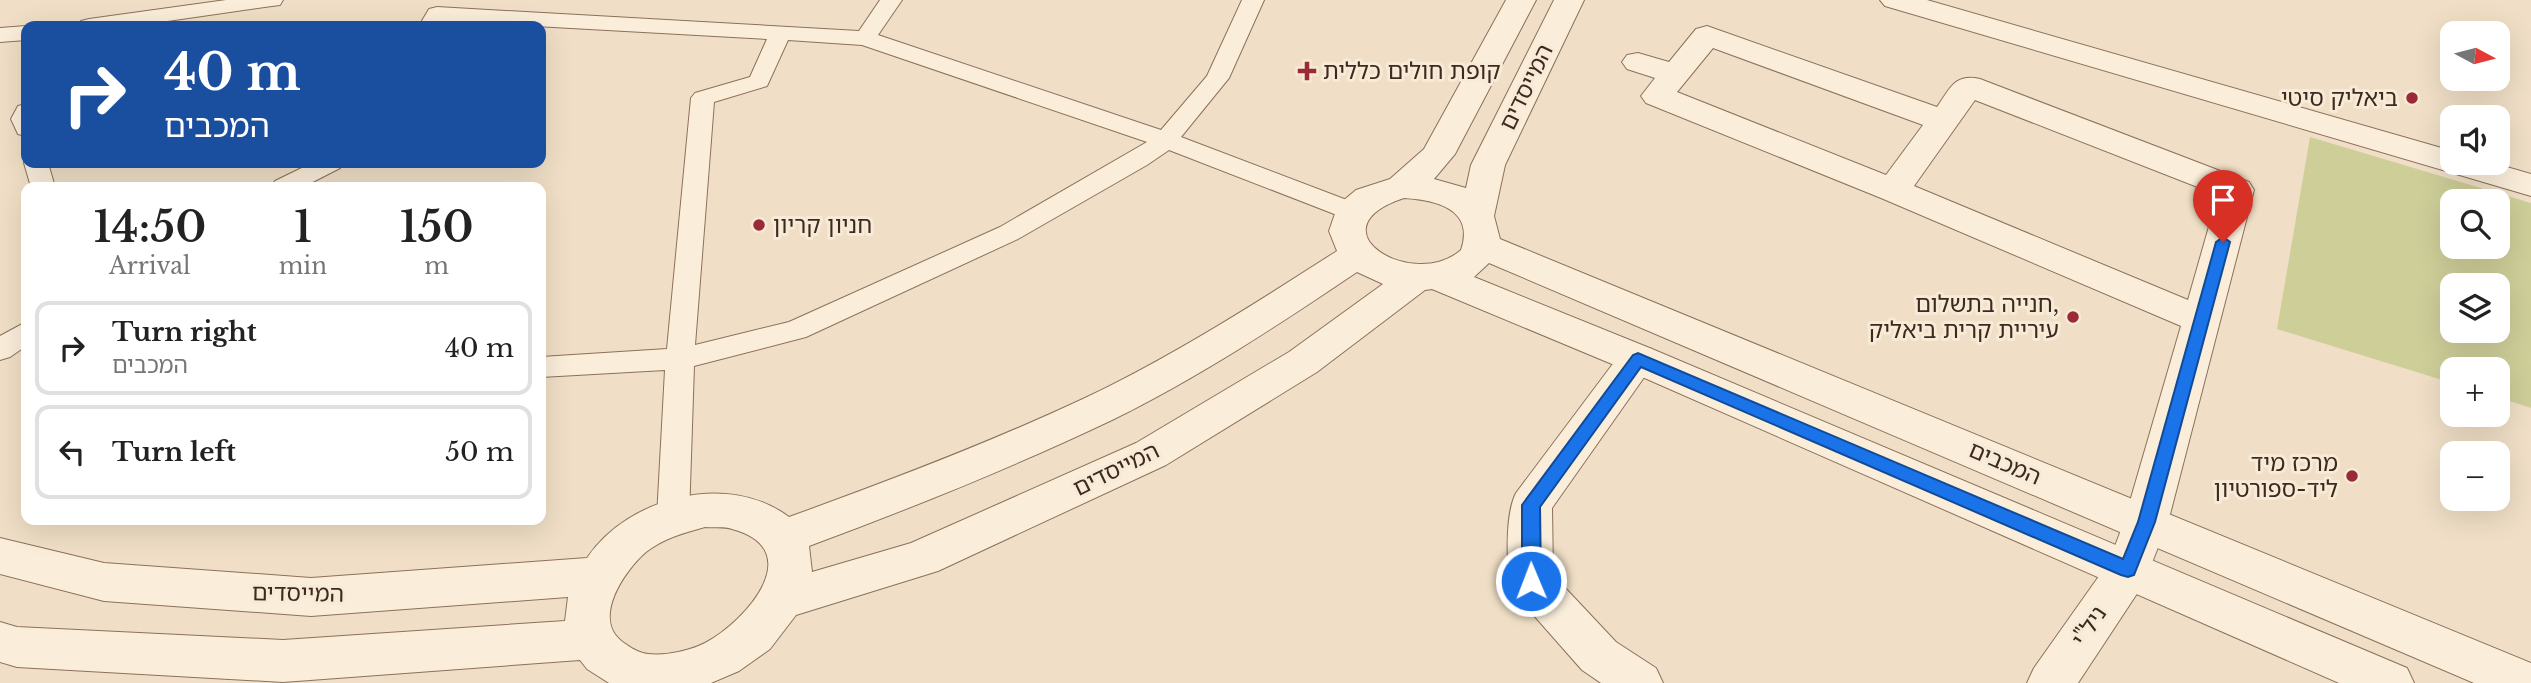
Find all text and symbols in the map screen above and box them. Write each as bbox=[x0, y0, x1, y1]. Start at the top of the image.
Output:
north arrow bbox=[2440, 21, 2510, 91]
map controls bbox=[2440, 21, 2510, 511]
street label: המייסדים bbox=[1493, 39, 1559, 135]
text: 40 m bbox=[164, 42, 301, 103]
icon: right bbox=[49, 49, 140, 140]
place label: קופת חולים כללית bbox=[1323, 57, 1501, 85]
marker: קופת חולים כללית bbox=[1297, 61, 1317, 81]
place label: ביאליק סיטי bbox=[2281, 84, 2398, 112]
marker: ביאליק סיטי bbox=[2404, 90, 2420, 106]
button: sound bbox=[2440, 105, 2510, 175]
text: המכבים bbox=[164, 106, 270, 146]
pin bbox=[2193, 170, 2253, 242]
icon: arrive bbox=[2204, 181, 2242, 219]
button: search bbox=[2440, 189, 2510, 259]
text: 14:50 bbox=[93, 201, 206, 253]
text: 1 bbox=[294, 201, 312, 253]
text: 150 bbox=[399, 201, 474, 253]
place label: חניון קריון bbox=[773, 211, 872, 239]
marker: חניון קריון bbox=[751, 217, 767, 233]
text: Arrival bbox=[109, 252, 191, 280]
text: min bbox=[279, 252, 327, 280]
text: m bbox=[424, 252, 449, 280]
button: layers bbox=[2440, 273, 2510, 343]
place label: חנייה בתשלום, עיריית קרית ביאליק bbox=[1869, 290, 2059, 344]
marker: חנייה בתשלום, עיריית קרית ביאליק bbox=[2065, 309, 2081, 325]
text: Turn right bbox=[112, 316, 257, 348]
icon: right bbox=[53, 329, 91, 367]
text: 40 m bbox=[445, 332, 514, 364]
text: המכבים bbox=[112, 351, 188, 379]
button: + bbox=[2440, 357, 2510, 427]
icon: left bbox=[53, 433, 91, 471]
street label: המכבים bbox=[1965, 435, 2045, 491]
text: Turn left bbox=[112, 436, 236, 468]
text: 50 m bbox=[445, 436, 514, 468]
street label: המייסדים bbox=[1068, 436, 1164, 502]
button: − bbox=[2440, 441, 2510, 511]
place label: מרכז מיד ליד-ספורטיון bbox=[2214, 449, 2338, 503]
marker: מרכז מיד ליד-ספורטיון bbox=[2344, 468, 2360, 484]
position arrow bbox=[1494, 544, 1568, 618]
street label: המייסדים bbox=[252, 578, 344, 608]
street label: ניל"י bbox=[2066, 601, 2112, 651]

